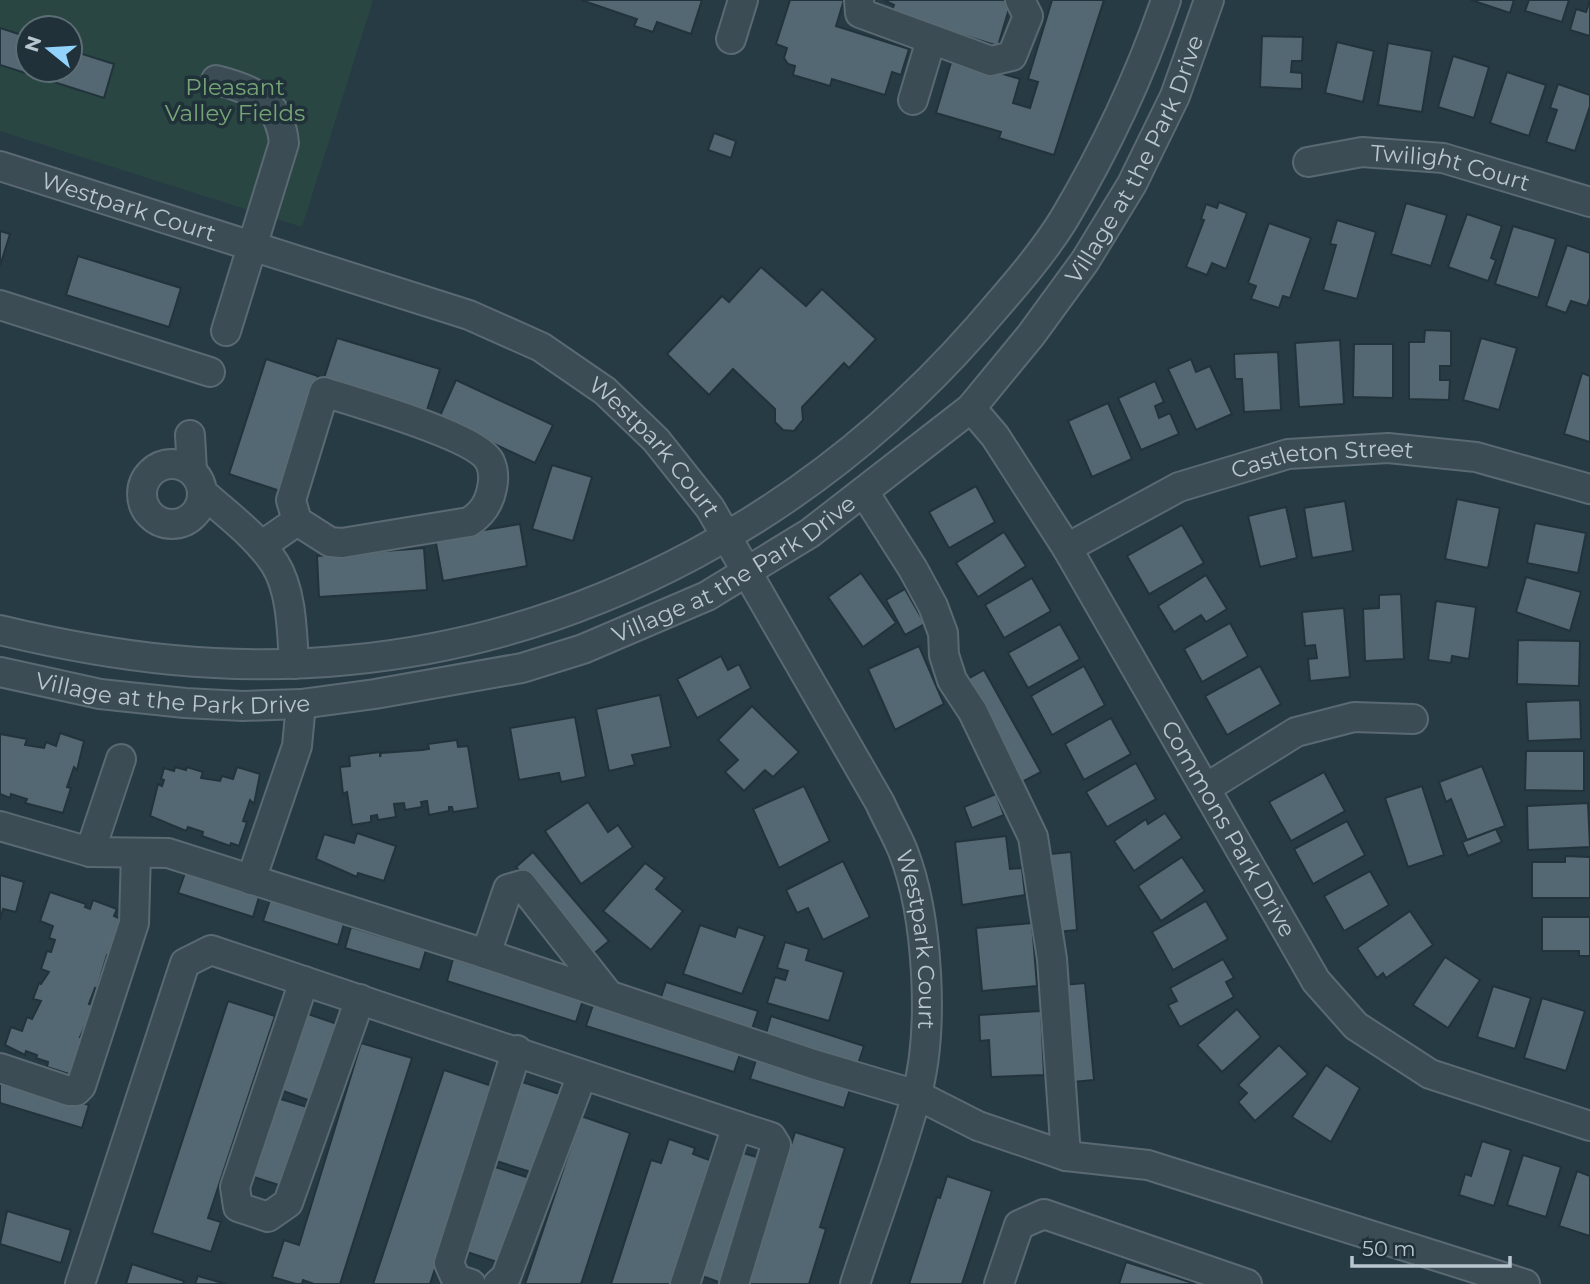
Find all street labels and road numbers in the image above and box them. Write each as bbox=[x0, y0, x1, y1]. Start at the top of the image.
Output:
street label: Village at the Park Drive bbox=[1059, 31, 1209, 289]
street label: Twilight Court bbox=[1370, 139, 1533, 197]
street label: Westpark Court bbox=[38, 166, 219, 248]
street label: Westpark Court bbox=[584, 370, 726, 522]
street label: Castleton Street bbox=[1228, 434, 1415, 484]
street label: Village at the Park Drive bbox=[608, 489, 861, 649]
street label: Village at the Park Drive bbox=[33, 666, 312, 720]
street label: Commons Park Drive bbox=[1155, 716, 1302, 942]
street label: Westpark Court bbox=[890, 846, 941, 1030]

